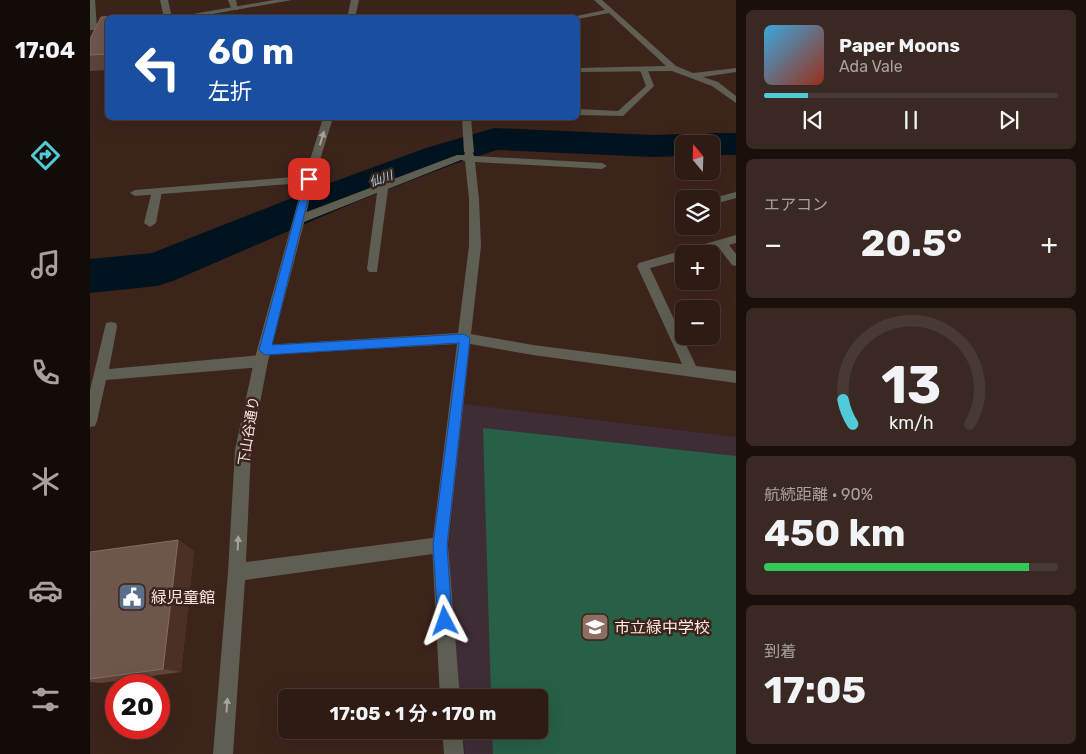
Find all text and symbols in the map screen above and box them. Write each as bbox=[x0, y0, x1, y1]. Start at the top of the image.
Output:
text: 60 m bbox=[208, 31, 294, 73]
text: Paper Moons bbox=[839, 34, 960, 57]
icon: left bbox=[125, 35, 190, 100]
text: 17:04 bbox=[15, 37, 75, 64]
text: Ada Vale bbox=[839, 57, 903, 76]
text: 左折 bbox=[208, 78, 252, 105]
icon: previous bbox=[799, 106, 827, 134]
icon: pause bbox=[897, 106, 925, 134]
icon: next bbox=[995, 106, 1023, 134]
one-way arrow bbox=[318, 130, 326, 145]
north arrow bbox=[675, 135, 720, 180]
map controls bbox=[675, 135, 720, 345]
icon: directions bbox=[28, 138, 63, 173]
pin bbox=[288, 158, 330, 200]
icon: arrive bbox=[295, 165, 323, 193]
water label: 仙川 bbox=[367, 168, 397, 190]
button: layers bbox=[675, 190, 720, 235]
text: エアコン bbox=[764, 195, 828, 214]
text: 20.5° bbox=[861, 220, 962, 266]
text: − bbox=[764, 228, 782, 261]
text: + bbox=[1041, 228, 1058, 261]
button: + bbox=[675, 245, 720, 290]
icon: music bbox=[28, 247, 63, 282]
button: − bbox=[675, 300, 720, 345]
text: 13 bbox=[881, 354, 941, 416]
icon: phone bbox=[28, 355, 63, 390]
street label: 下山谷通り bbox=[235, 395, 263, 467]
text: km/h bbox=[889, 412, 933, 433]
icon: climate bbox=[28, 464, 63, 499]
text: 航続距離 · 90% bbox=[764, 485, 873, 504]
text: 450 km bbox=[764, 510, 905, 556]
one-way arrow bbox=[235, 535, 243, 551]
icon: car bbox=[28, 573, 63, 608]
public building icon: 緑児童館 bbox=[117, 582, 147, 612]
place label: 緑児童館 bbox=[151, 588, 215, 607]
position arrow bbox=[418, 594, 470, 646]
school or university icon: 市立緑中学校 bbox=[580, 612, 610, 642]
place label: 市立緑中学校 bbox=[614, 618, 710, 637]
text: 到着 bbox=[764, 642, 796, 661]
text: 17:05 bbox=[764, 667, 866, 713]
speed limit sign: 20 bbox=[105, 674, 170, 739]
icon: filters bbox=[28, 682, 63, 717]
one-way arrow bbox=[223, 697, 231, 713]
text: 17:05 · 1 分 · 170 m bbox=[330, 702, 497, 725]

